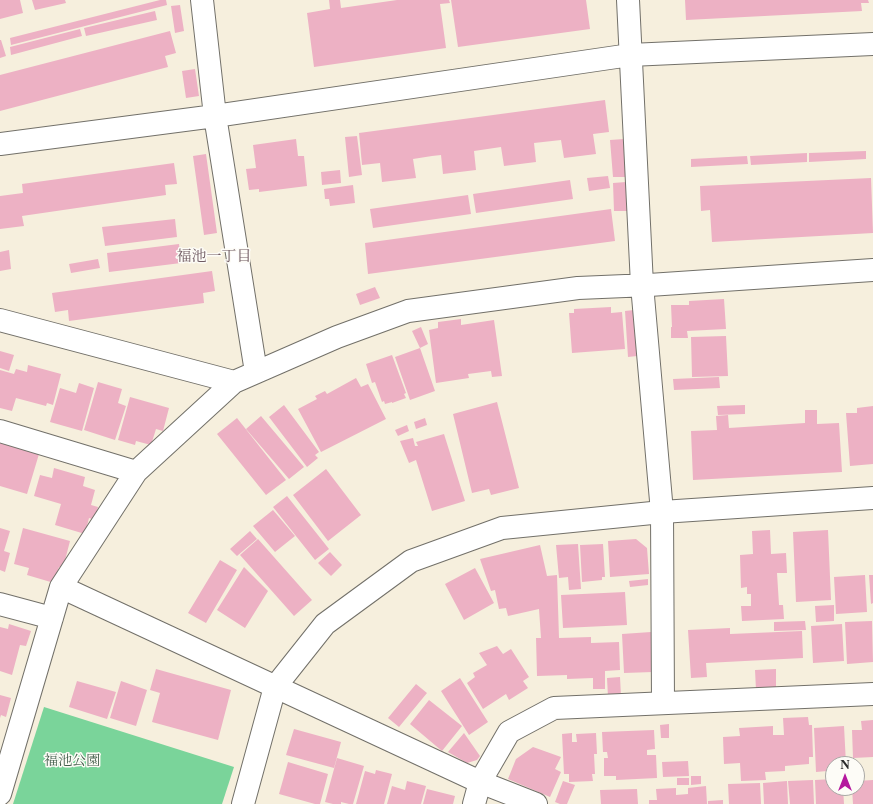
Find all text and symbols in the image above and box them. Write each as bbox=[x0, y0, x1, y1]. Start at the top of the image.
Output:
district label: 福池一丁目 bbox=[177, 248, 251, 266]
park label: 福池公園 bbox=[44, 753, 100, 769]
north arrow bbox=[825, 756, 865, 796]
text: N bbox=[840, 758, 850, 772]

